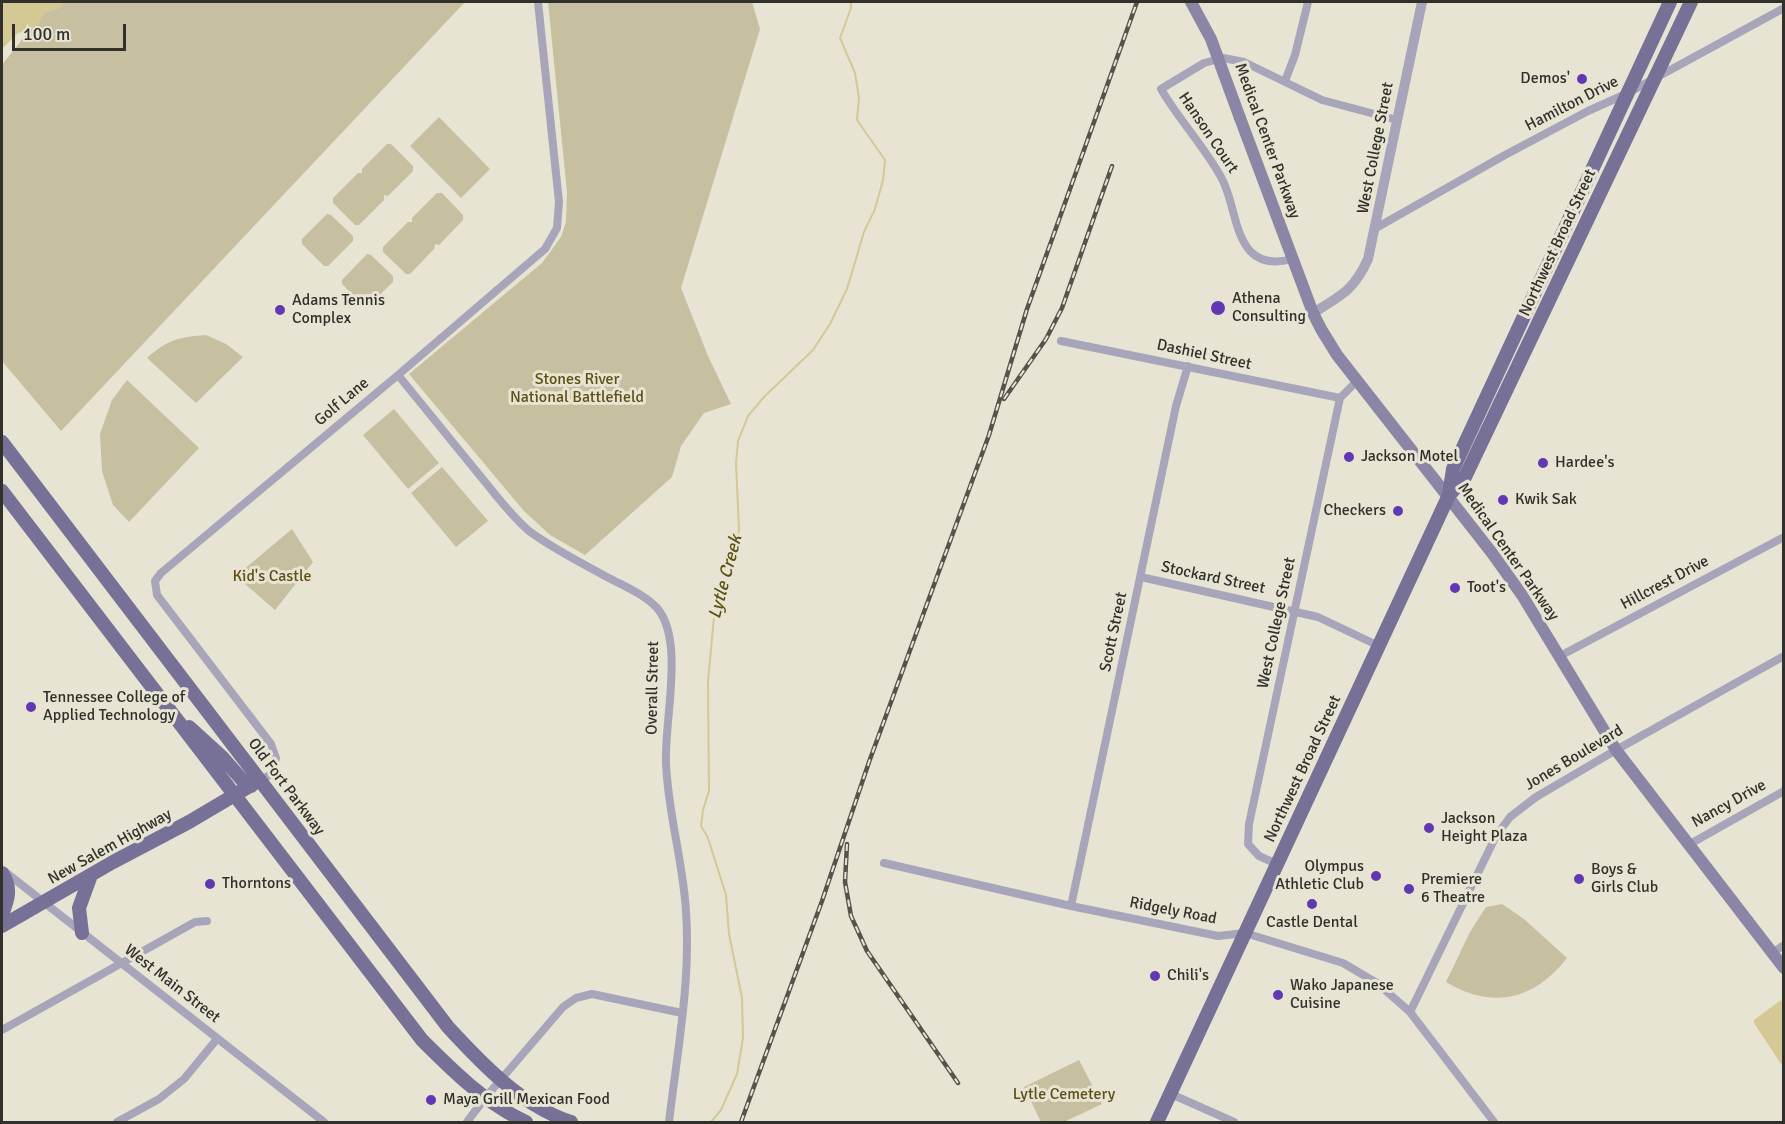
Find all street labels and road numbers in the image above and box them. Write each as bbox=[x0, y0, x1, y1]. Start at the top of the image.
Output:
street label: Medical Center Parkway bbox=[1230, 61, 1304, 221]
street label: Hamilton Drive bbox=[1522, 72, 1622, 136]
street label: West College Street bbox=[1354, 81, 1398, 215]
street label: Hanson Court bbox=[1174, 89, 1242, 177]
street label: Northwest Broad Street bbox=[1515, 166, 1601, 320]
street label: Dashiel Street bbox=[1155, 336, 1253, 374]
street label: Golf Lane bbox=[311, 374, 373, 430]
street label: Medical Center Parkway bbox=[1453, 479, 1563, 625]
street label: Hillcrest Drive bbox=[1618, 552, 1712, 614]
street label: West College Street bbox=[1254, 556, 1300, 690]
street label: Stockard Street bbox=[1159, 558, 1267, 598]
street label: Scott Street bbox=[1096, 590, 1132, 674]
street label: Overall Street bbox=[643, 641, 663, 735]
street label: Northwest Broad Street bbox=[1260, 692, 1346, 846]
street label: Jones Boulevard bbox=[1521, 721, 1627, 795]
street label: Old Fort Parkway bbox=[243, 735, 329, 839]
street label: Nancy Drive bbox=[1688, 776, 1770, 832]
street label: New Salem Highway bbox=[45, 805, 175, 889]
street label: Ridgely Road bbox=[1128, 893, 1218, 929]
street label: West Main Street bbox=[120, 941, 224, 1027]

